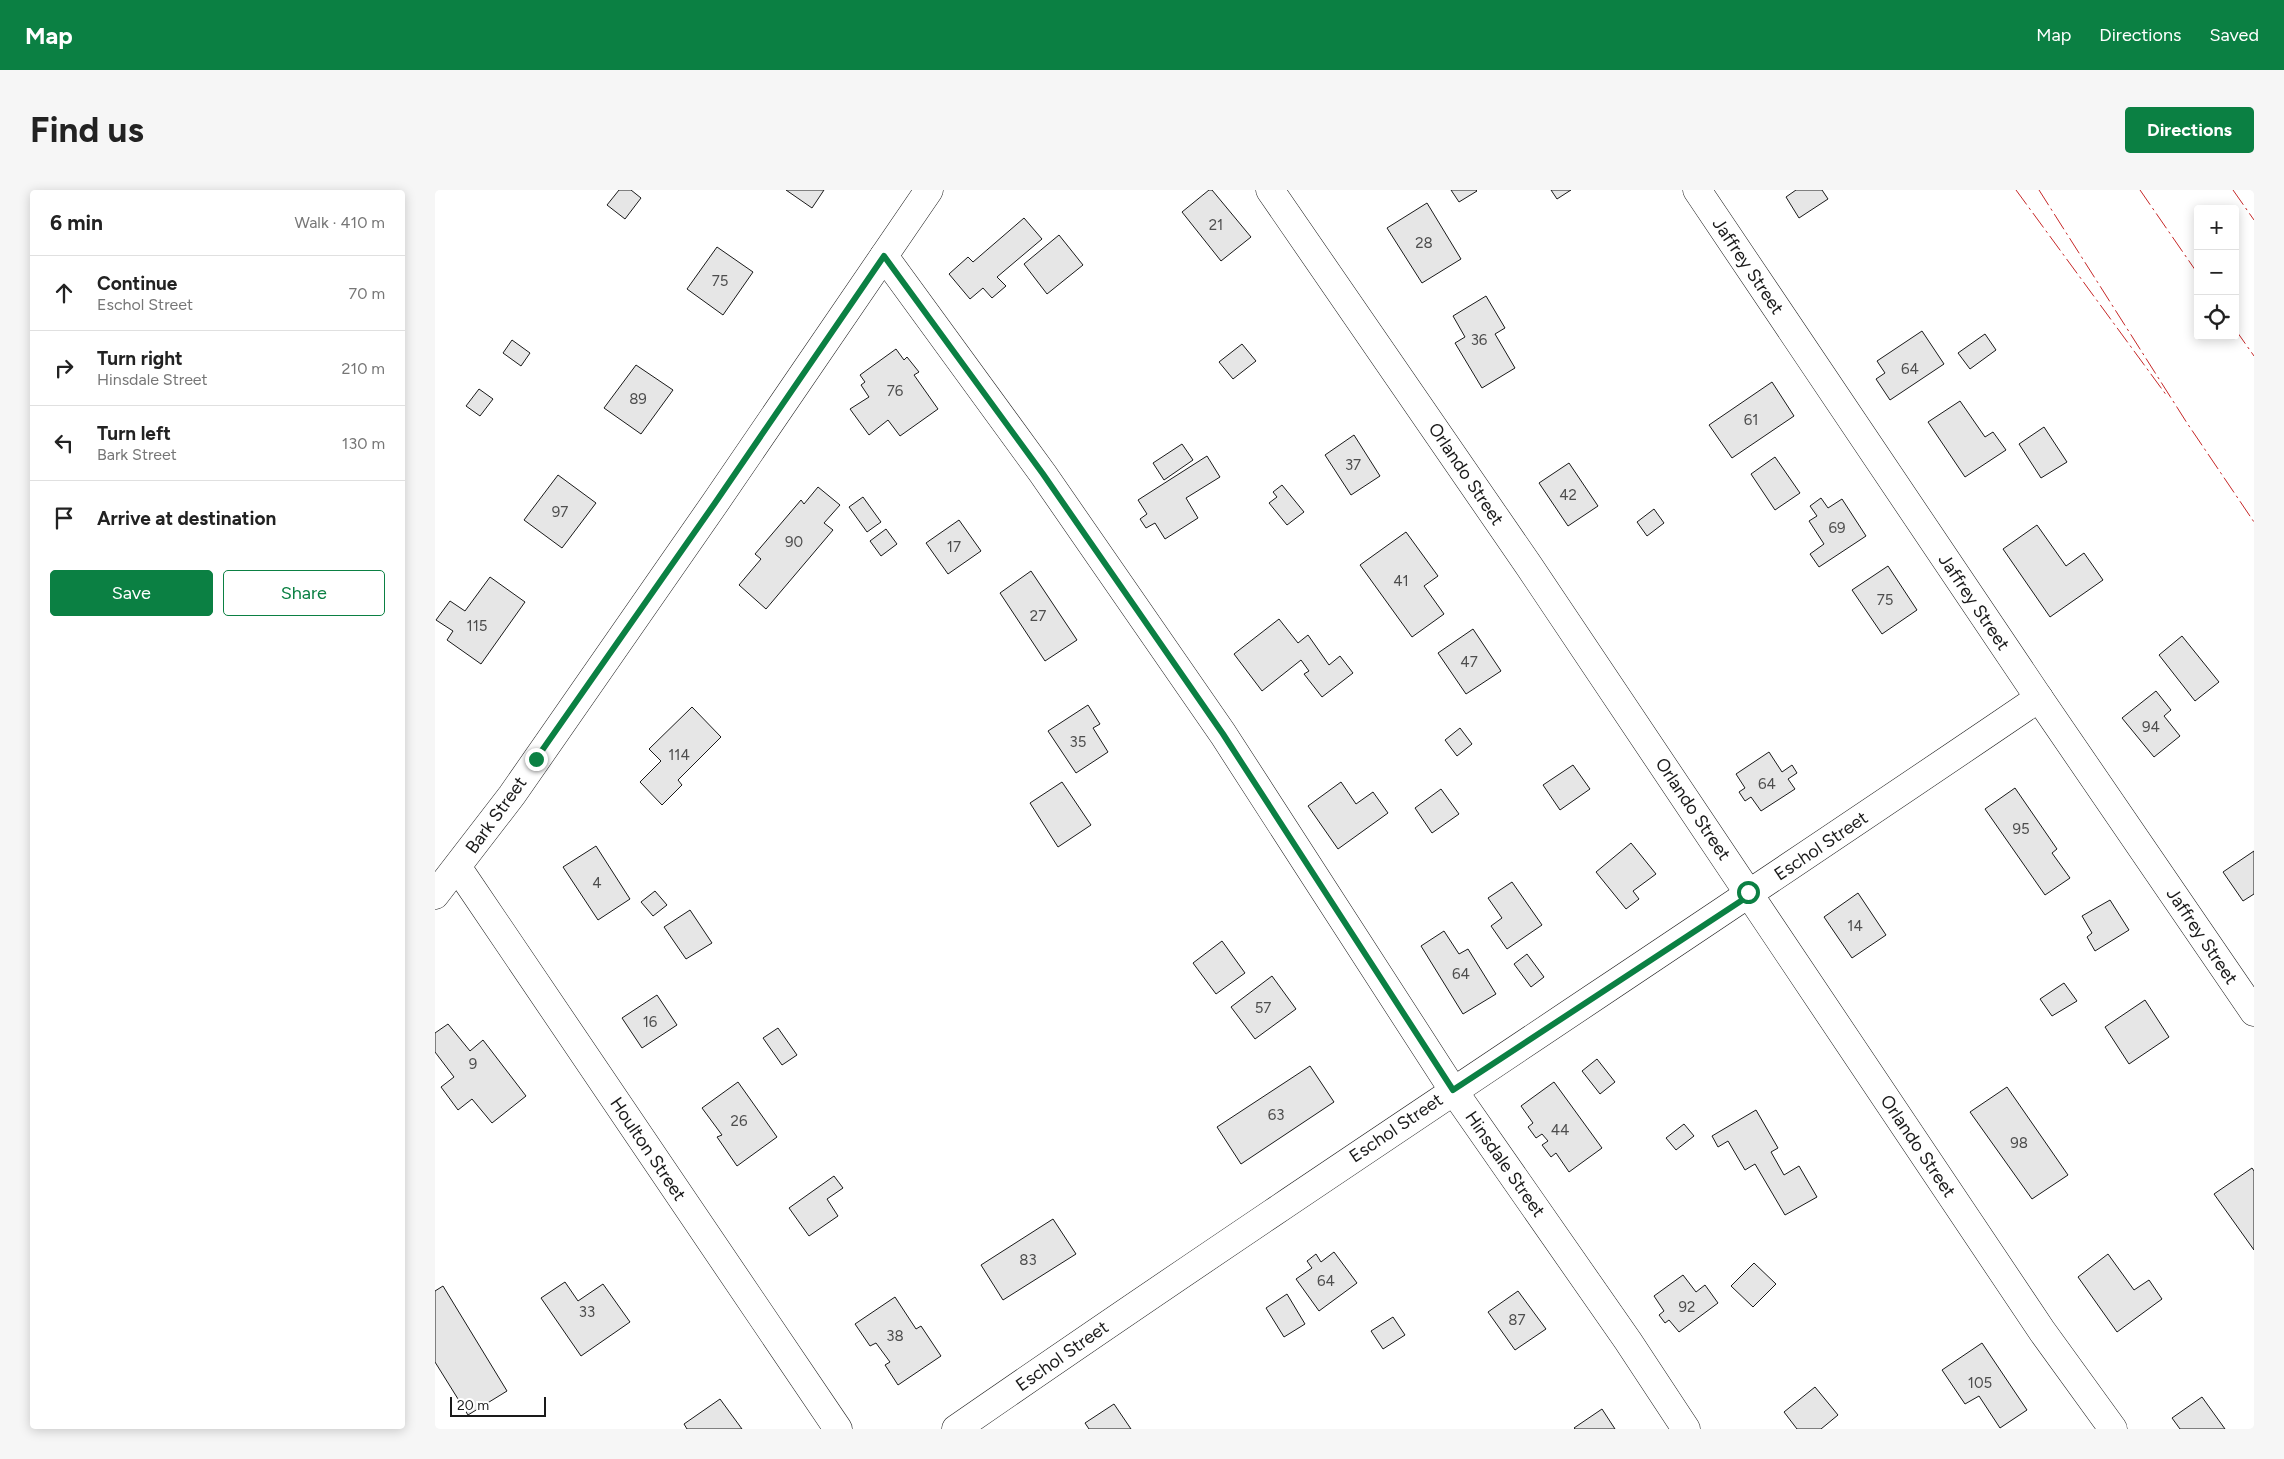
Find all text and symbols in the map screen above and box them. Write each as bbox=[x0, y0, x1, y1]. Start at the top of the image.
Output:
text: Map bbox=[25, 21, 73, 50]
text: Map bbox=[2036, 24, 2071, 46]
text: Directions bbox=[2099, 24, 2181, 46]
text: Saved bbox=[2209, 24, 2259, 46]
button: Directions bbox=[2125, 107, 2254, 153]
text: Find us bbox=[30, 109, 144, 151]
map controls bbox=[2194, 205, 2239, 340]
button: + bbox=[2194, 205, 2239, 250]
text: 6 min bbox=[50, 210, 103, 235]
text: Walk · 410 m bbox=[295, 213, 385, 232]
street label: Jaffrey Street bbox=[1708, 214, 1788, 319]
house number: 21 bbox=[1209, 216, 1223, 234]
house number: 28 bbox=[1415, 234, 1433, 252]
button: − bbox=[2194, 250, 2239, 295]
text: Continue bbox=[97, 272, 177, 295]
house number: 75 bbox=[712, 272, 728, 290]
icon: ahead bbox=[50, 279, 78, 307]
text: 70 m bbox=[349, 284, 385, 303]
text: Eschol Street bbox=[97, 295, 193, 314]
button: locate bbox=[2194, 295, 2239, 340]
house number: 36 bbox=[1471, 331, 1488, 349]
text: Turn right bbox=[97, 347, 183, 370]
icon: right bbox=[50, 354, 78, 382]
text: 210 m bbox=[342, 359, 385, 378]
house number: 64 bbox=[1901, 360, 1919, 378]
text: Hinsdale Street bbox=[97, 370, 208, 389]
house number: 76 bbox=[887, 382, 904, 400]
house number: 89 bbox=[629, 390, 647, 408]
house number: 61 bbox=[1744, 411, 1758, 429]
street label: Orlando Street bbox=[1424, 418, 1509, 530]
text: Turn left bbox=[97, 422, 171, 445]
icon: left bbox=[50, 429, 78, 457]
text: 130 m bbox=[342, 434, 385, 453]
text: Bark Street bbox=[97, 445, 177, 464]
house number: 37 bbox=[1345, 456, 1361, 474]
house number: 42 bbox=[1559, 486, 1577, 504]
house number: 97 bbox=[552, 503, 568, 521]
icon: arrive bbox=[50, 504, 78, 532]
text: Arrive at destination bbox=[97, 507, 276, 530]
house number: 69 bbox=[1829, 519, 1845, 537]
house number: 90 bbox=[785, 533, 803, 551]
house number: 17 bbox=[947, 538, 961, 556]
street label: Jaffrey Street bbox=[1934, 550, 2014, 655]
button: Save bbox=[50, 570, 213, 616]
button: Share bbox=[223, 570, 385, 616]
house number: 41 bbox=[1393, 572, 1409, 590]
house number: 75 bbox=[1877, 591, 1893, 609]
house number: 27 bbox=[1030, 607, 1046, 625]
house number: 115 bbox=[466, 617, 488, 635]
house number: 47 bbox=[1460, 653, 1478, 671]
house number: 94 bbox=[2142, 718, 2160, 736]
house number: 35 bbox=[1070, 733, 1086, 751]
house number: 114 bbox=[668, 746, 690, 764]
route end bbox=[525, 748, 548, 771]
street label: Orlando Street bbox=[1651, 753, 1736, 865]
street label: Bark Street bbox=[461, 772, 531, 858]
house number: 64 bbox=[1758, 775, 1776, 793]
street label: Eschol Street bbox=[1770, 807, 1872, 885]
house number: 95 bbox=[2012, 820, 2030, 838]
house number: 4 bbox=[592, 874, 602, 892]
route start bbox=[1737, 881, 1760, 904]
street label: Jaffrey Street bbox=[2162, 884, 2242, 989]
house number: 14 bbox=[1847, 917, 1863, 935]
house number: 64 bbox=[1452, 965, 1470, 983]
house number: 57 bbox=[1255, 999, 1271, 1017]
house number: 16 bbox=[643, 1013, 658, 1031]
house number: 9 bbox=[469, 1055, 477, 1073]
street label: Eschol Street bbox=[1345, 1089, 1447, 1167]
street label: Orlando Street bbox=[1876, 1090, 1961, 1202]
street label: Houlton Street bbox=[605, 1093, 691, 1205]
house number: 63 bbox=[1268, 1106, 1284, 1124]
street label: Hinsdale Street bbox=[1460, 1107, 1550, 1221]
house number: 26 bbox=[731, 1112, 748, 1130]
house number: 44 bbox=[1551, 1121, 1569, 1139]
house number: 98 bbox=[2010, 1134, 2028, 1152]
house number: 83 bbox=[1019, 1251, 1037, 1269]
house number: 64 bbox=[1317, 1272, 1335, 1290]
house number: 92 bbox=[1679, 1298, 1695, 1316]
house number: 33 bbox=[579, 1303, 595, 1321]
house number: 87 bbox=[1508, 1311, 1526, 1329]
street label: Eschol Street bbox=[1011, 1316, 1113, 1396]
house number: 38 bbox=[886, 1327, 904, 1345]
house number: 105 bbox=[1968, 1374, 1992, 1392]
scale bar bbox=[450, 1394, 546, 1417]
text: 20 m bbox=[457, 1397, 489, 1414]

